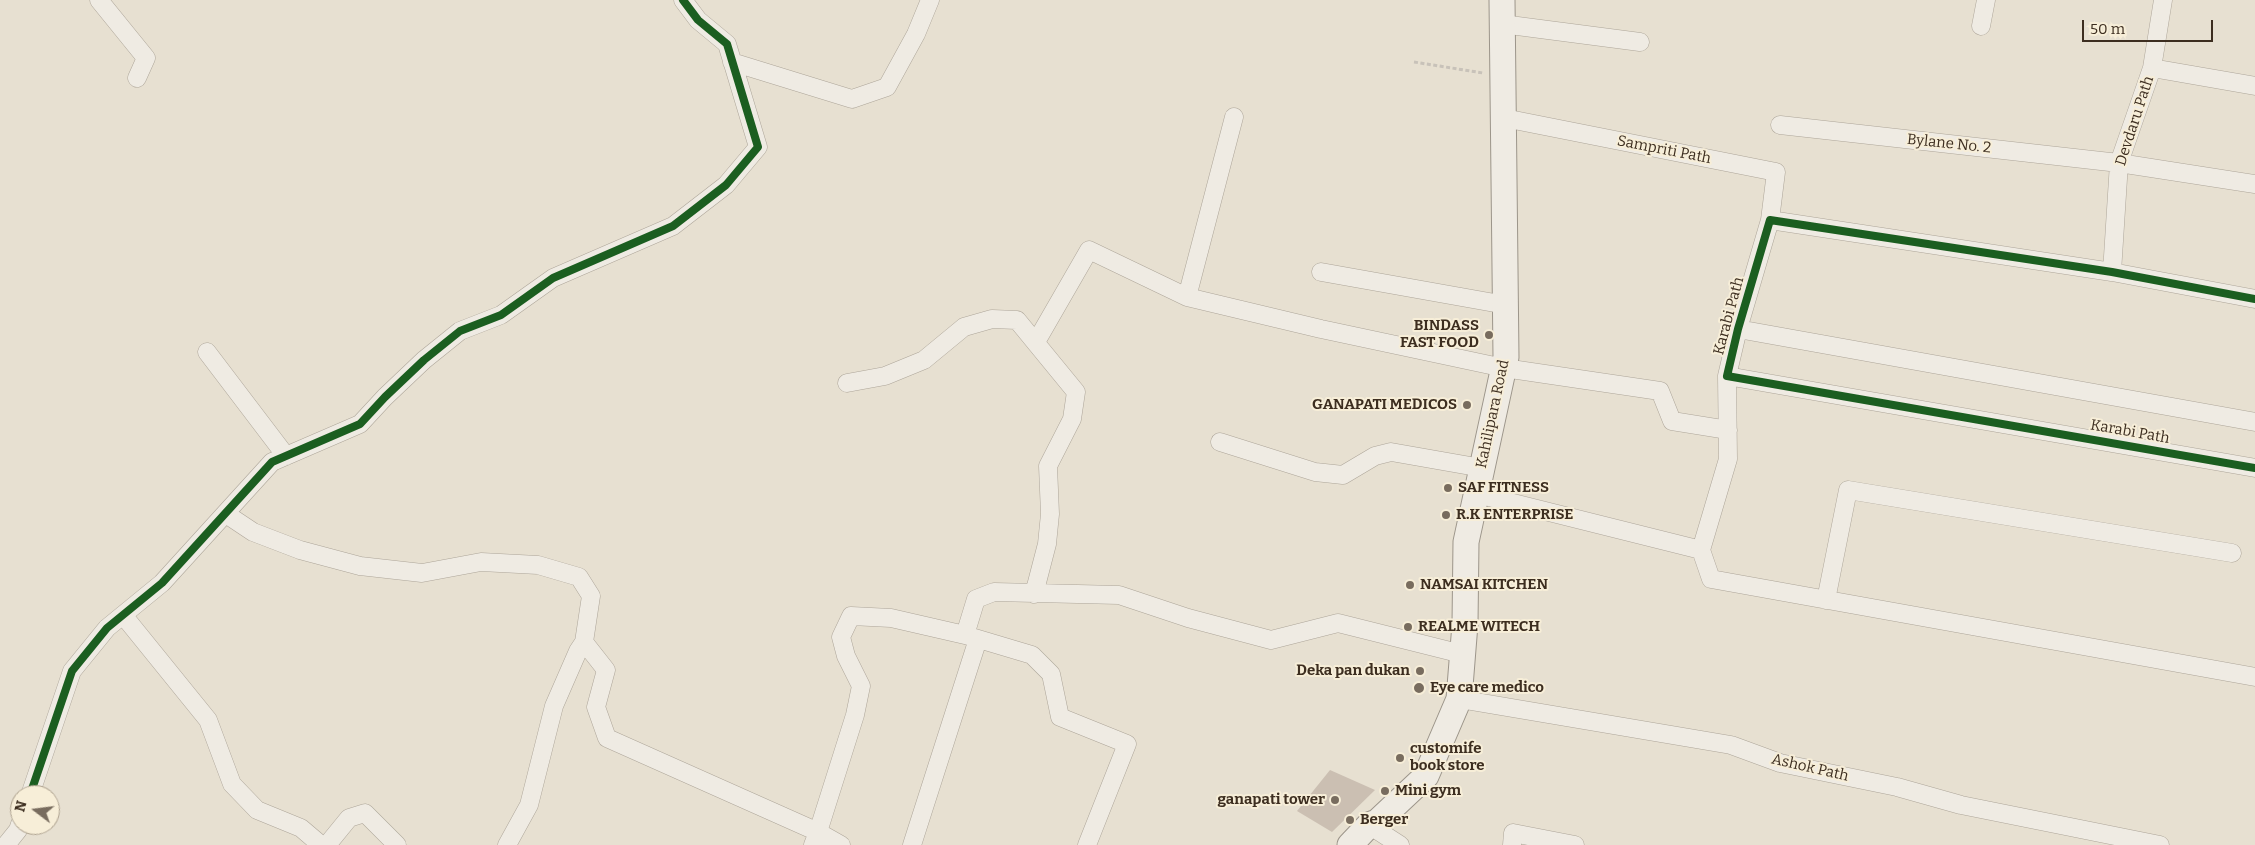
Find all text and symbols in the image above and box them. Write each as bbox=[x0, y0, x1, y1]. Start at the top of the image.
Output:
scale bar bbox=[2085, 10, 2216, 42]
text: 50 m bbox=[2090, 20, 2125, 38]
street label: Devdaru Path bbox=[2112, 74, 2158, 168]
street label: Bylane No. 2 bbox=[1906, 131, 1992, 157]
street label: Sampriti Path bbox=[1616, 132, 1712, 168]
street label: Karabi Path bbox=[1710, 275, 1748, 357]
place label: BINDASS FAST FOOD bbox=[1400, 317, 1479, 352]
marker: BINDASS FAST FOOD bbox=[1483, 329, 1495, 341]
street label: Kahilipara Road bbox=[1473, 358, 1513, 470]
place label: GANAPATI MEDICOS bbox=[1312, 396, 1457, 414]
marker: GANAPATI MEDICOS bbox=[1461, 399, 1473, 411]
street label: Karabi Path bbox=[2089, 416, 2171, 448]
place label: SAF FITNESS bbox=[1458, 479, 1549, 497]
marker: SAF FITNESS bbox=[1442, 482, 1454, 494]
place label: R.K ENTERPRISE bbox=[1456, 506, 1573, 524]
marker: R.K ENTERPRISE bbox=[1440, 509, 1452, 521]
place label: NAMSAI KITCHEN bbox=[1420, 576, 1548, 594]
marker: NAMSAI KITCHEN bbox=[1404, 579, 1416, 591]
place label: REALME WITECH bbox=[1418, 618, 1540, 636]
marker: REALME WITECH bbox=[1402, 621, 1414, 633]
place label: Deka pan dukan bbox=[1296, 662, 1410, 680]
marker: Deka pan dukan bbox=[1414, 665, 1426, 677]
place label: Eye care medico bbox=[1430, 679, 1544, 697]
marker: Eye care medico bbox=[1412, 681, 1426, 695]
place label: customife book store bbox=[1410, 740, 1485, 775]
street label: Ashok Path bbox=[1770, 750, 1850, 786]
marker: customife book store bbox=[1394, 752, 1406, 764]
place label: Mini gym bbox=[1395, 782, 1461, 800]
north arrow bbox=[10, 785, 60, 835]
marker: Mini gym bbox=[1379, 785, 1391, 797]
place label: ganapati tower bbox=[1217, 791, 1325, 809]
marker: ganapati tower bbox=[1329, 794, 1341, 806]
text: N bbox=[11, 799, 31, 814]
place label: Berger bbox=[1360, 811, 1408, 829]
marker: Berger bbox=[1344, 814, 1356, 826]

